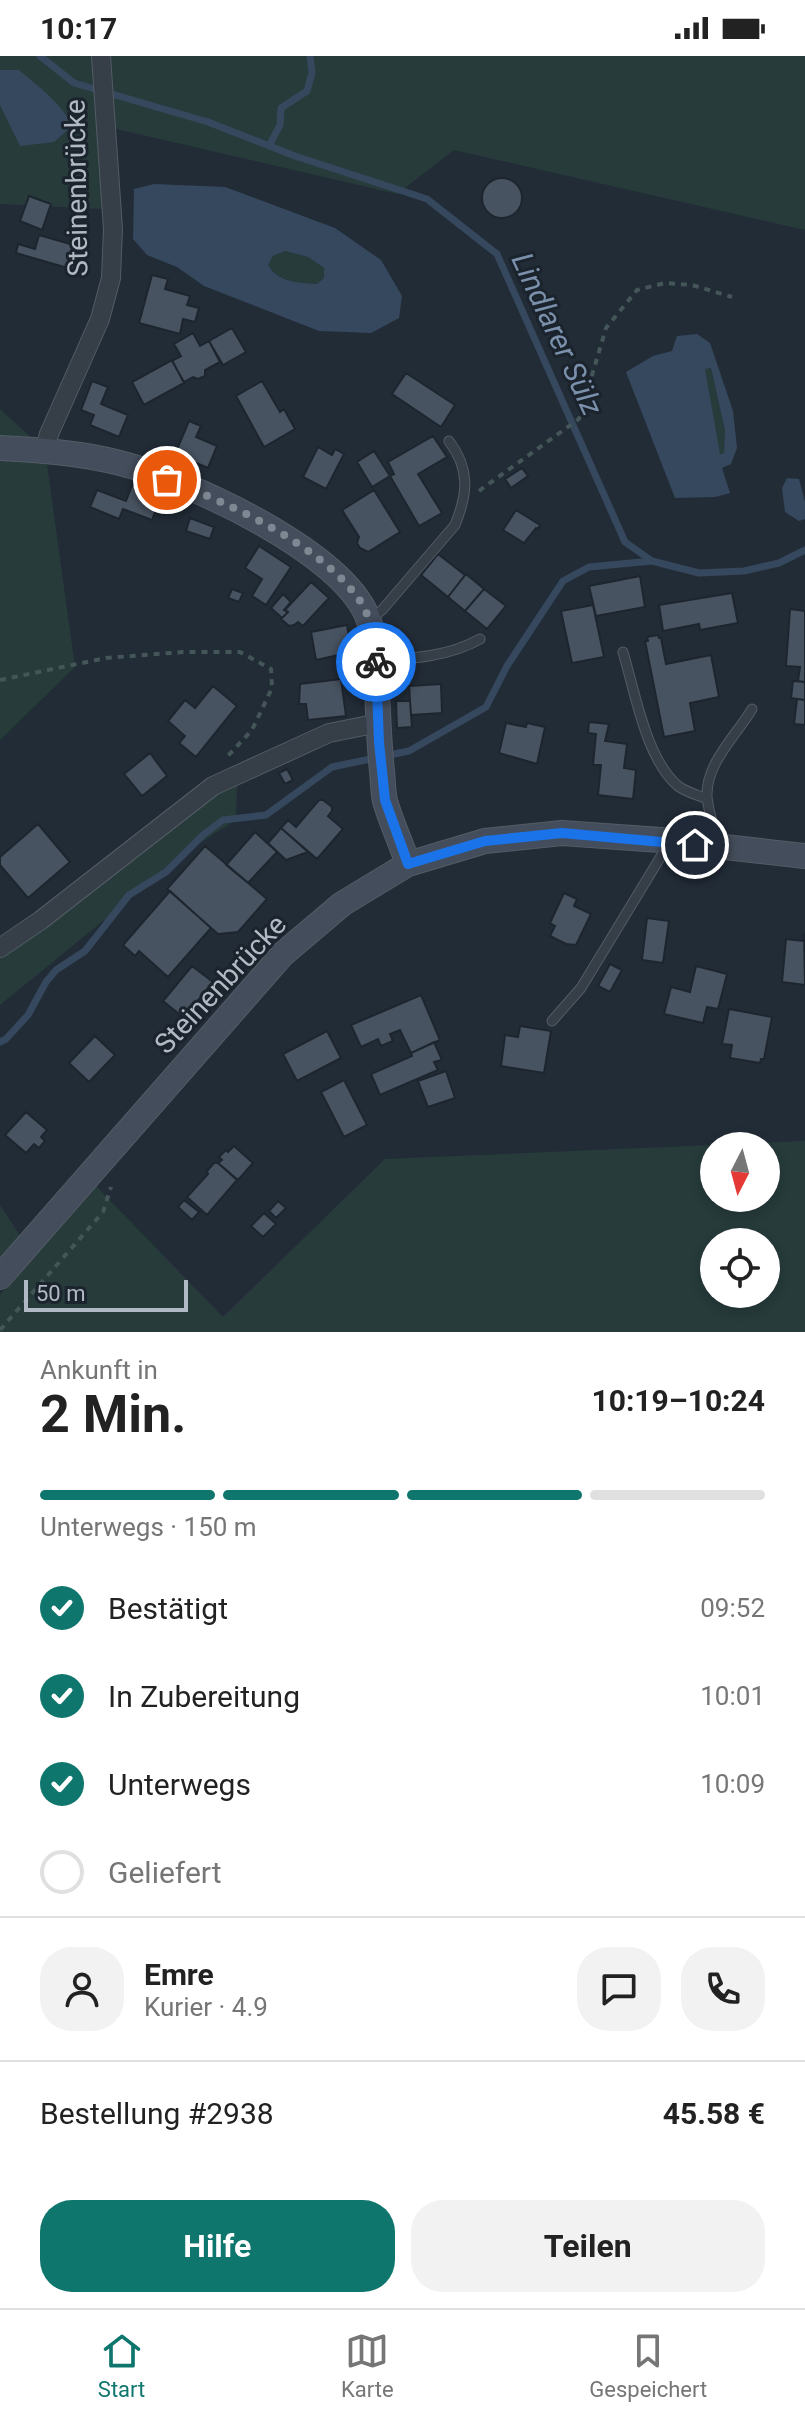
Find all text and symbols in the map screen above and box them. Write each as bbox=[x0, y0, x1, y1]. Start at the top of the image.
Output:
text: 10:17 bbox=[40, 11, 117, 46]
street label: Steinenbrücke bbox=[58, 99, 95, 277]
water label: Lindlarer Sülz bbox=[505, 247, 611, 421]
pin bbox=[133, 446, 201, 514]
icon: bag bbox=[145, 458, 189, 502]
courier bbox=[336, 622, 416, 702]
icon: bike bbox=[354, 640, 398, 684]
pin bbox=[661, 811, 729, 879]
icon: home bbox=[673, 823, 717, 867]
street label: Steinenbrücke bbox=[148, 908, 293, 1060]
north arrow bbox=[700, 1132, 780, 1212]
map controls bbox=[700, 1132, 780, 1308]
button: locate bbox=[700, 1228, 780, 1308]
scale bar bbox=[24, 1276, 188, 1312]
text: 50 m bbox=[36, 1281, 85, 1306]
text: Ankunft in bbox=[40, 1355, 158, 1385]
text: 10:19–10:24 bbox=[591, 1383, 765, 1418]
text: 2 Min. bbox=[40, 1384, 186, 1445]
text: Unterwegs · 150 m bbox=[40, 1512, 257, 1542]
icon: check bbox=[40, 1586, 84, 1630]
text: Bestätigt bbox=[108, 1591, 228, 1626]
text: 09:52 bbox=[700, 1593, 765, 1623]
icon: check bbox=[40, 1674, 84, 1718]
text: In Zubereitung bbox=[108, 1679, 300, 1714]
text: 10:01 bbox=[700, 1681, 765, 1711]
icon: check bbox=[40, 1762, 84, 1806]
text: Unterwegs bbox=[108, 1767, 251, 1802]
text: 10:09 bbox=[700, 1769, 765, 1799]
text: Geliefert bbox=[108, 1855, 222, 1890]
button: person bbox=[40, 1947, 124, 2031]
button: chat bbox=[577, 1947, 661, 2031]
button: phone bbox=[681, 1947, 765, 2031]
text: Emre bbox=[144, 1957, 214, 1992]
text: Kurier · 4.9 bbox=[144, 1992, 268, 2022]
text: Bestellung #2938 bbox=[40, 2096, 274, 2131]
text: 45.58 € bbox=[663, 2096, 765, 2131]
button: Hilfe bbox=[40, 2200, 395, 2292]
button: Teilen bbox=[411, 2200, 765, 2292]
tab: Start bbox=[98, 2329, 145, 2402]
tab: Karte bbox=[341, 2329, 394, 2402]
tab: Gespeichert bbox=[589, 2329, 707, 2402]

